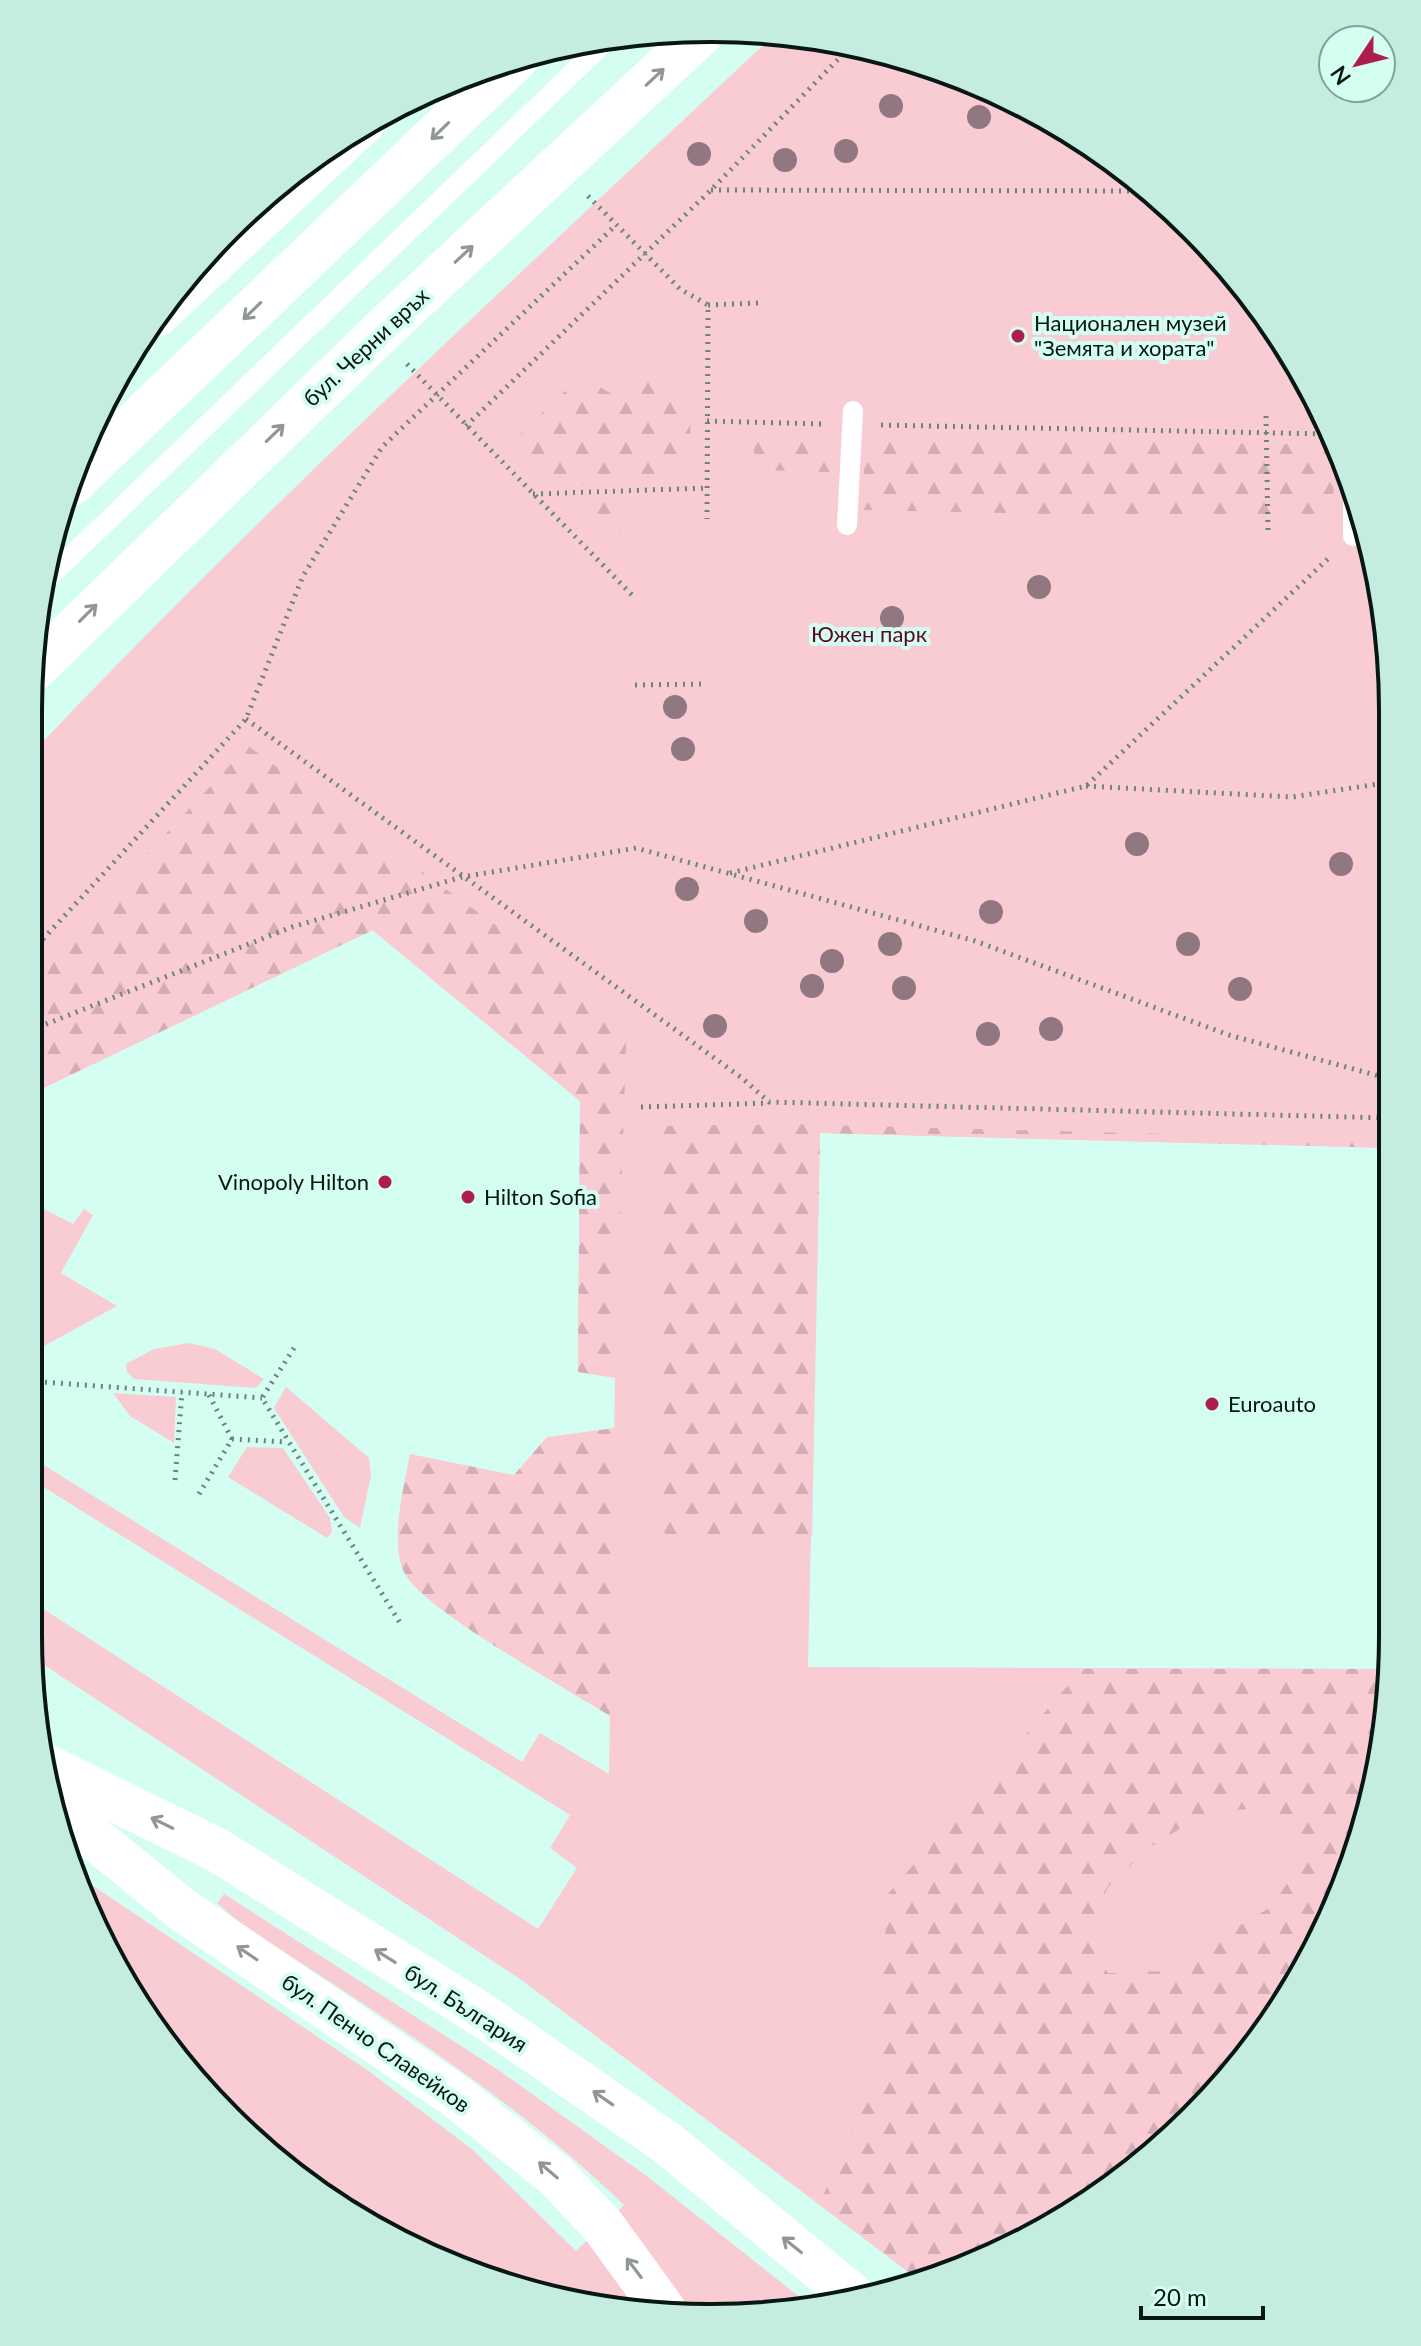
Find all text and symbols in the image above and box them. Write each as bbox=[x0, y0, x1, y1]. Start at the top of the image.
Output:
north arrow bbox=[1317, 24, 1397, 104]
text: N bbox=[1324, 61, 1356, 90]
one-way arrow bbox=[644, 69, 664, 87]
one-way arrow bbox=[431, 122, 451, 140]
one-way arrow bbox=[454, 245, 474, 264]
street label: бул. Черни връх bbox=[297, 282, 434, 412]
one-way arrow bbox=[242, 301, 262, 320]
place label: Национален музей "Земята и хората" bbox=[1034, 309, 1227, 361]
marker: Национален музей "Земята и хората" bbox=[1009, 327, 1027, 345]
one-way arrow bbox=[265, 423, 285, 442]
one-way arrow bbox=[78, 604, 97, 623]
park label: Южен парк bbox=[811, 620, 928, 647]
place label: Vinopoly Hilton bbox=[218, 1168, 369, 1195]
marker: Vinopoly Hilton bbox=[376, 1173, 394, 1191]
place label: Hilton Sofia bbox=[484, 1183, 597, 1210]
marker: Hilton Sofia bbox=[459, 1188, 477, 1206]
place label: Euroauto bbox=[1228, 1390, 1316, 1417]
marker: Euroauto bbox=[1203, 1395, 1221, 1413]
one-way arrow bbox=[150, 1815, 174, 1830]
one-way arrow bbox=[236, 1945, 258, 1961]
one-way arrow bbox=[374, 1947, 397, 1963]
street label: бул. България bbox=[400, 1958, 533, 2057]
street label: бул. Пенчо Славейков bbox=[277, 1967, 476, 2118]
one-way arrow bbox=[592, 2090, 614, 2106]
one-way arrow bbox=[538, 2161, 559, 2179]
one-way arrow bbox=[782, 2236, 803, 2253]
one-way arrow bbox=[626, 2257, 643, 2279]
scale bar bbox=[1141, 2270, 1263, 2320]
text: 20 m bbox=[1153, 2282, 1207, 2311]

